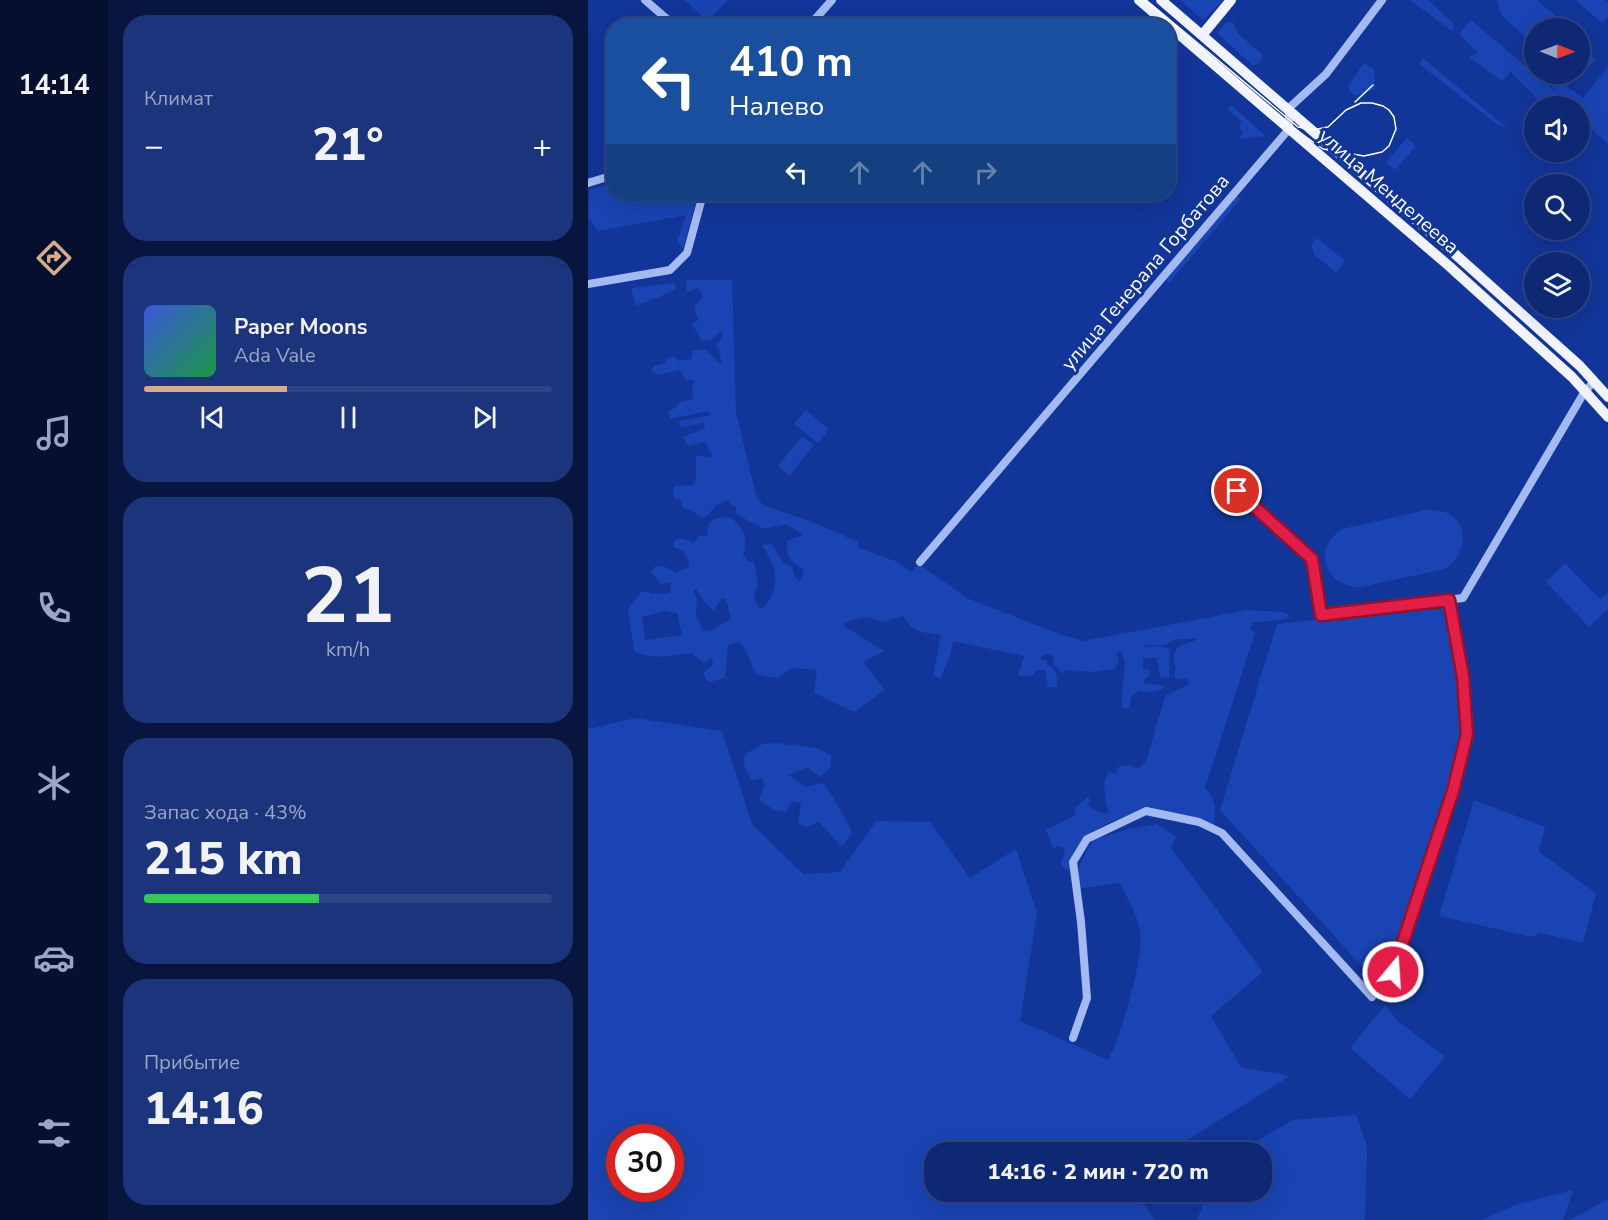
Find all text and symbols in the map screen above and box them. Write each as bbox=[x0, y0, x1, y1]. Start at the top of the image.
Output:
north arrow bbox=[1524, 18, 1590, 84]
map controls bbox=[1524, 18, 1590, 318]
text: 410 m bbox=[729, 34, 853, 91]
icon: left bbox=[630, 42, 708, 120]
text: 14:14 bbox=[18, 67, 90, 104]
text: Климат bbox=[144, 85, 213, 112]
text: Налево bbox=[729, 88, 824, 125]
button: sound bbox=[1524, 96, 1590, 162]
text: 21° bbox=[312, 115, 384, 176]
street label: улица Менделеева bbox=[1313, 123, 1465, 260]
text: − bbox=[144, 124, 164, 169]
text: + bbox=[532, 124, 552, 169]
icon: left bbox=[780, 156, 813, 189]
icon: ahead bbox=[843, 156, 876, 189]
icon: ahead bbox=[906, 156, 939, 189]
icon: right bbox=[969, 156, 1002, 189]
street label: улица Генерала Горбатова bbox=[1055, 168, 1236, 376]
button: search bbox=[1524, 174, 1590, 240]
icon: directions bbox=[33, 237, 75, 279]
button: layers bbox=[1524, 252, 1590, 318]
text: Paper Moons bbox=[234, 312, 368, 342]
text: Ada Vale bbox=[234, 342, 316, 369]
icon: previous bbox=[196, 401, 229, 434]
icon: pause bbox=[332, 401, 365, 434]
icon: next bbox=[468, 401, 501, 434]
icon: music bbox=[33, 412, 75, 454]
pin bbox=[1211, 465, 1262, 516]
icon: arrive bbox=[1220, 474, 1253, 507]
text: 21 bbox=[301, 543, 395, 650]
icon: phone bbox=[33, 587, 75, 629]
text: km/h bbox=[326, 636, 370, 663]
icon: climate bbox=[33, 762, 75, 804]
text: Запас хода · 43% bbox=[144, 799, 307, 826]
text: 215 km bbox=[144, 829, 303, 890]
icon: car bbox=[33, 937, 75, 979]
position arrow bbox=[1361, 940, 1425, 1004]
text: Прибытие bbox=[144, 1049, 240, 1076]
text: 14:16 bbox=[144, 1079, 264, 1140]
icon: filters bbox=[33, 1112, 75, 1154]
speed limit sign: 30 bbox=[606, 1124, 684, 1202]
text: 14:16 · 2 мин · 720 m bbox=[987, 1157, 1209, 1187]

